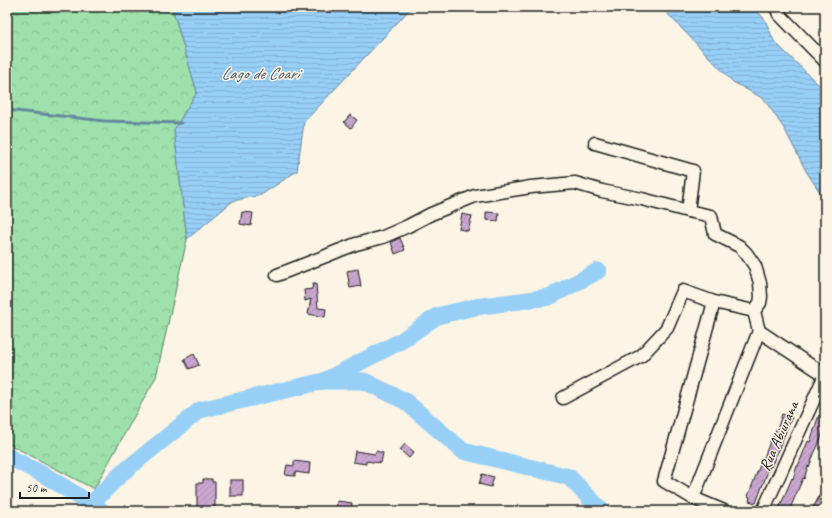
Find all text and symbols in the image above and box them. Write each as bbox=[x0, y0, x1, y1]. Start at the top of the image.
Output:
water label: Lago de Coari bbox=[221, 63, 303, 84]
street label: Rua Abiurana bbox=[755, 397, 804, 474]
scale bar bbox=[20, 474, 89, 500]
text: 50 m bbox=[26, 480, 48, 496]

